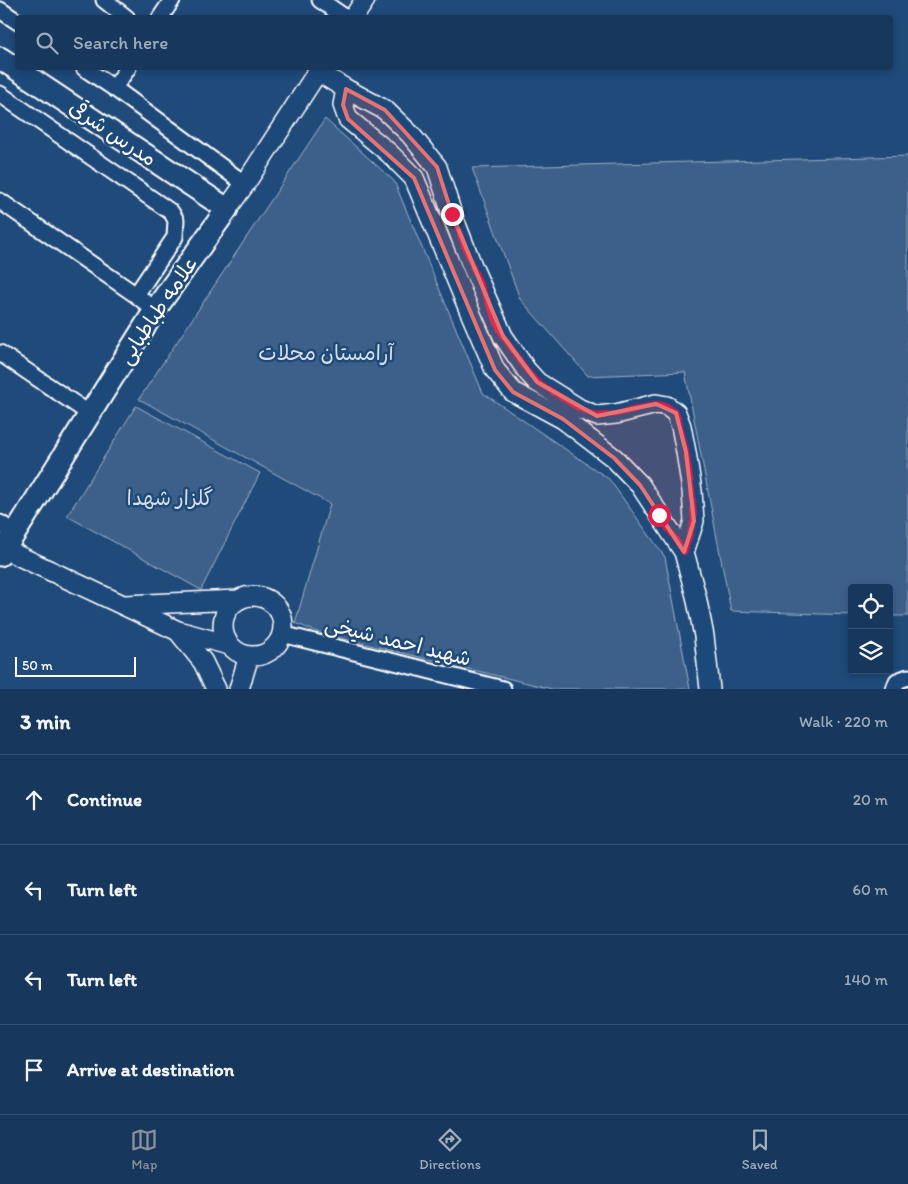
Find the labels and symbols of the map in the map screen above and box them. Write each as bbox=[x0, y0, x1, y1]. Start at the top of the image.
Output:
street label: مدرس شرقی bbox=[65, 94, 162, 171]
route end bbox=[441, 203, 464, 226]
street label: علامه طباطبایی bbox=[112, 251, 205, 370]
park label: آرامستان محلات bbox=[258, 340, 395, 365]
park label: گلزار شهدا bbox=[127, 485, 213, 510]
route start bbox=[648, 504, 671, 527]
street label: شهید احمد شیخی bbox=[322, 610, 474, 673]
scale bar bbox=[15, 654, 136, 677]

